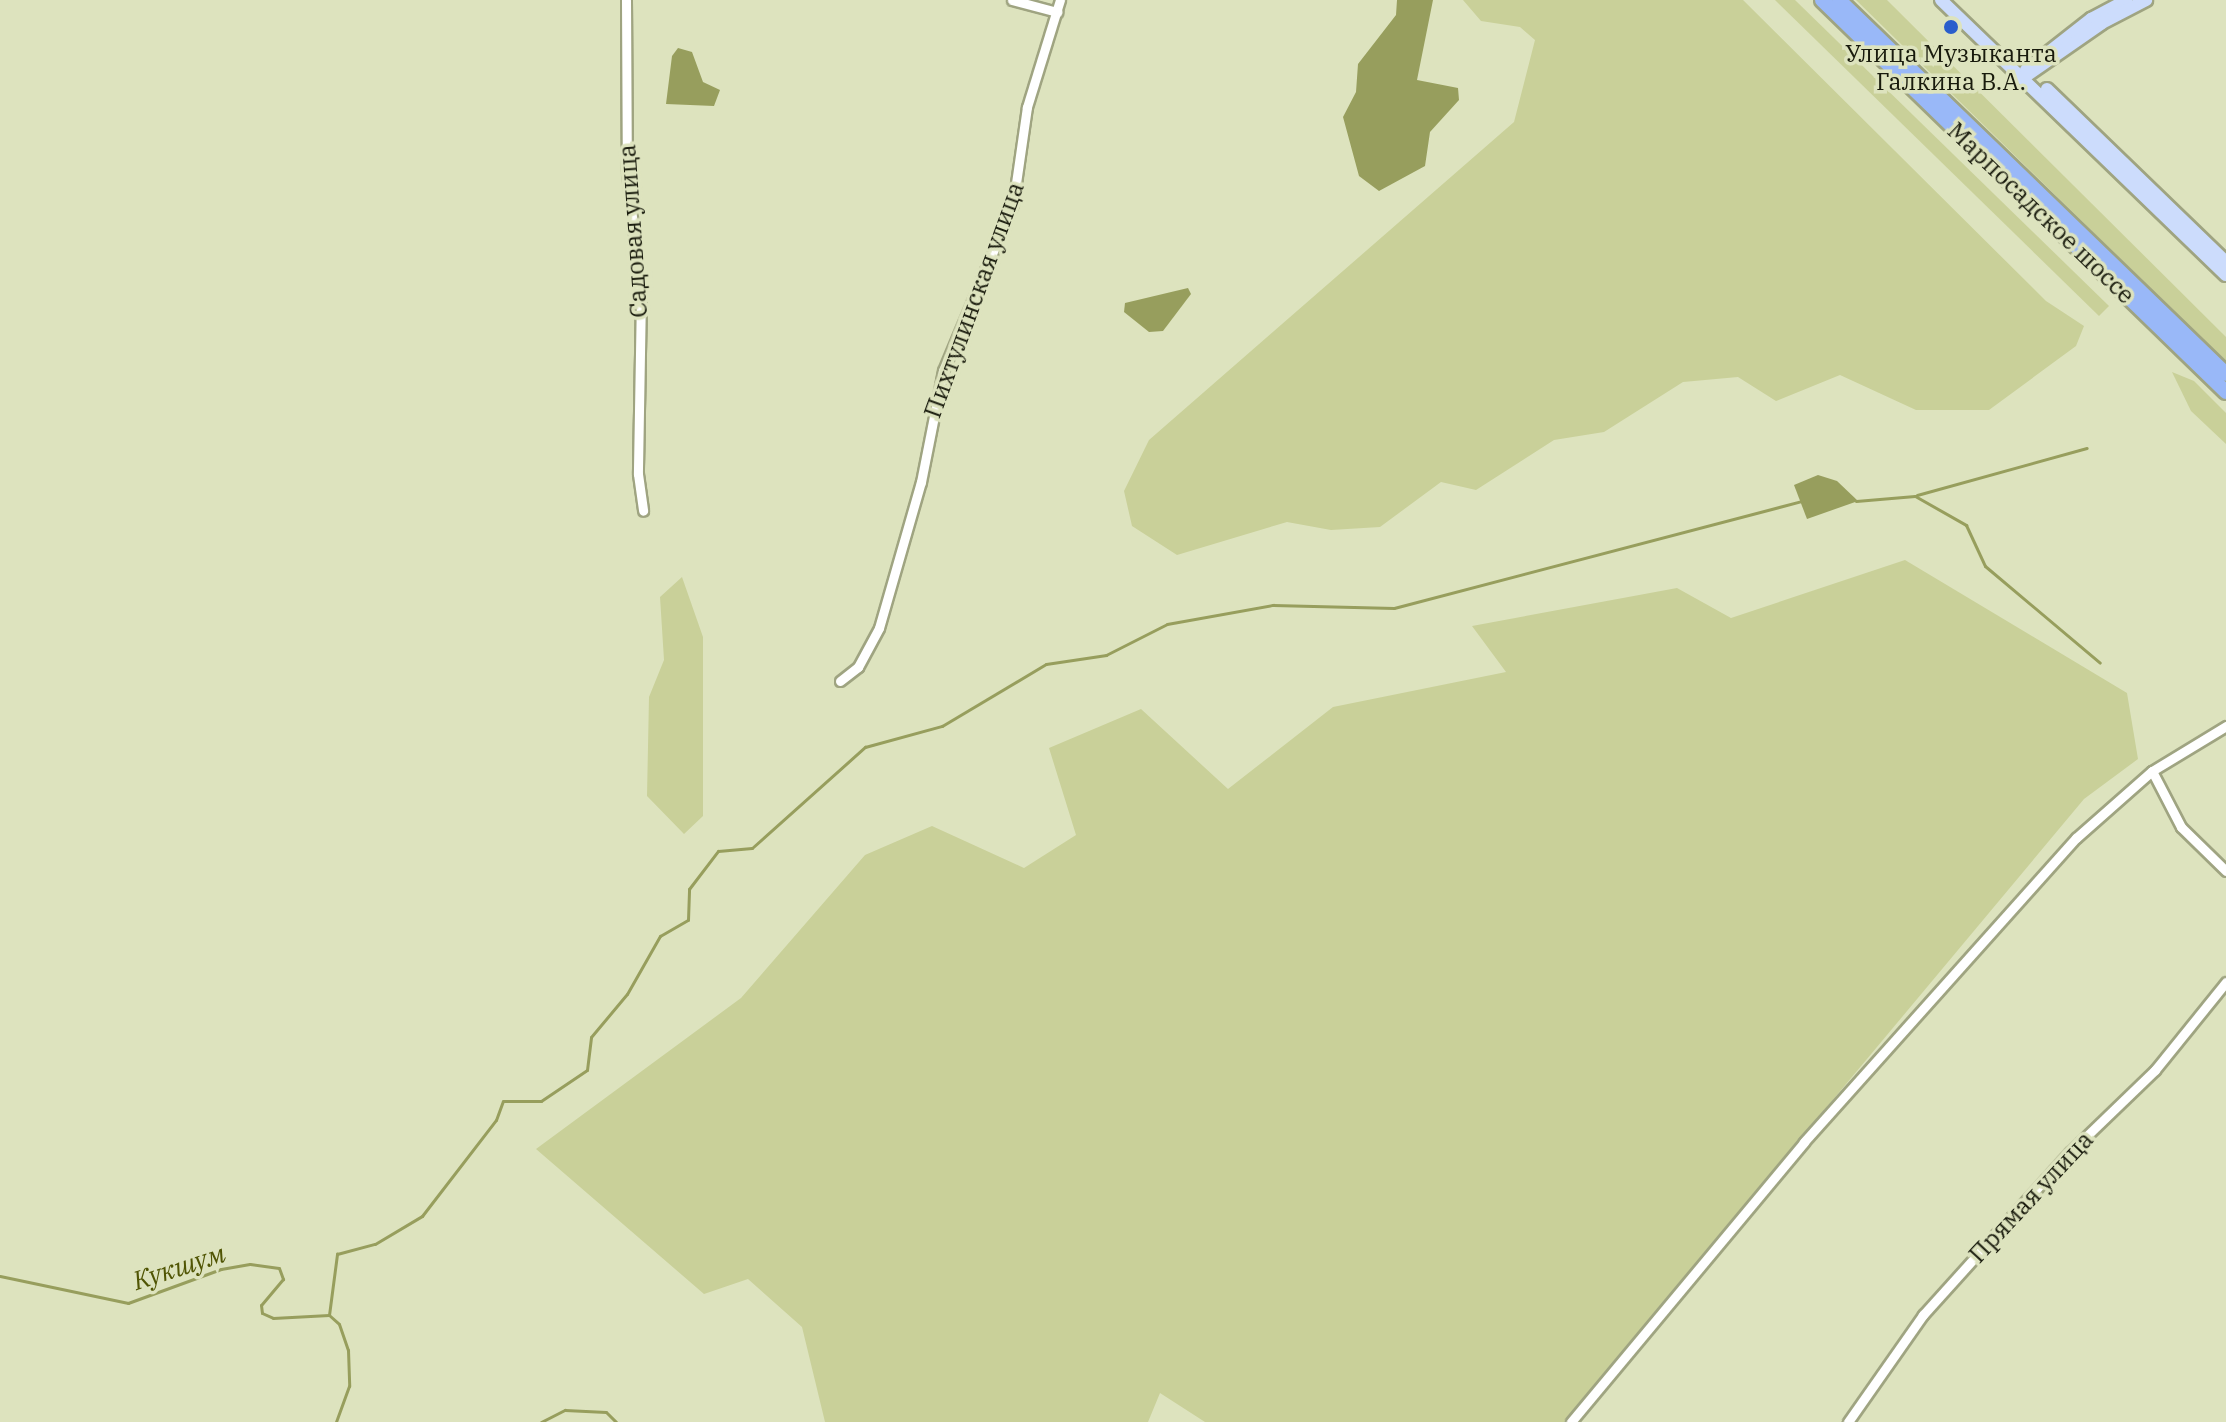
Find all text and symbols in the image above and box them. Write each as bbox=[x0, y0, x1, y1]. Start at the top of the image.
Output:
marker: Улица Музыканта Галкина В.А. bbox=[1942, 18, 1960, 36]
place label: Улица Музыканта Галкина В.А. bbox=[1845, 40, 2057, 96]
street label: Марпосадское шоссе bbox=[1942, 116, 2140, 310]
street label: Садовая улица bbox=[613, 143, 653, 319]
street label: Пихтулинская улица bbox=[918, 178, 1030, 422]
street label: Прямая улица bbox=[1963, 1125, 2099, 1269]
water label: Кукшум bbox=[129, 1237, 229, 1297]

